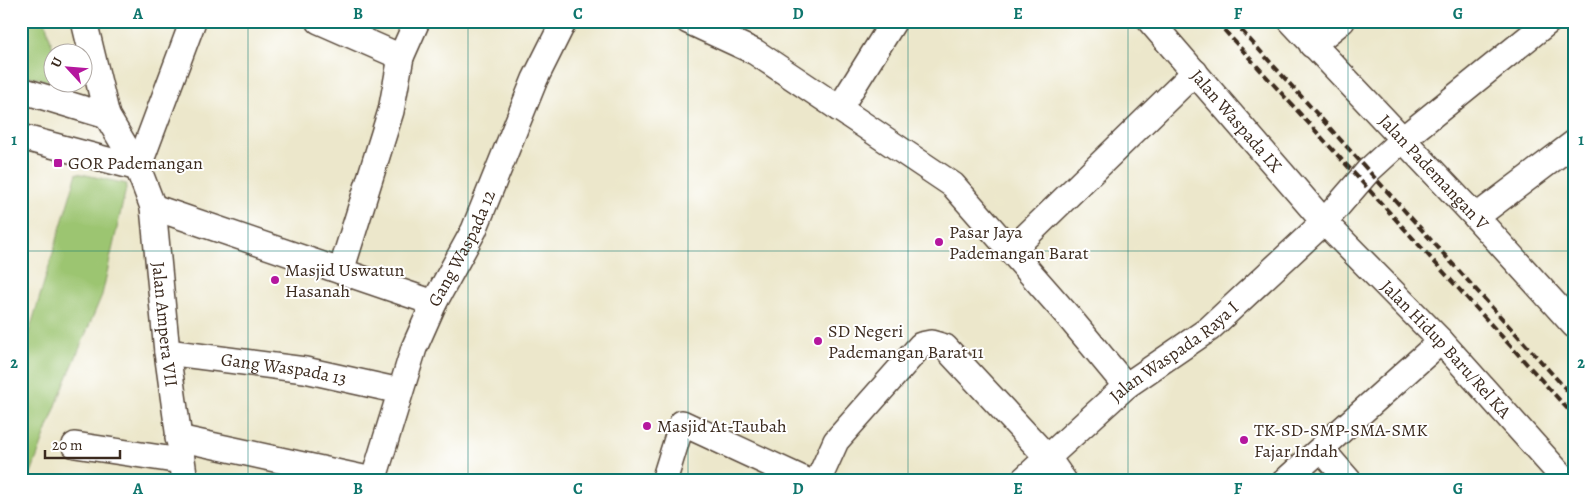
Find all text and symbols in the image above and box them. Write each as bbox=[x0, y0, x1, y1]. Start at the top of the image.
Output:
text: A bbox=[132, 3, 144, 25]
text: B bbox=[353, 3, 363, 25]
text: C bbox=[573, 3, 583, 25]
text: D bbox=[792, 3, 804, 25]
text: E bbox=[1013, 3, 1023, 25]
text: F bbox=[1234, 3, 1243, 25]
text: G bbox=[1453, 3, 1463, 25]
north arrow bbox=[42, 42, 92, 92]
text: U bbox=[46, 54, 67, 71]
street label: Jalan Waspada IX bbox=[1185, 64, 1288, 178]
street label: Jalan Pademangan V bbox=[1373, 109, 1494, 235]
text: 1 bbox=[11, 129, 17, 151]
text: 1 bbox=[1578, 129, 1584, 151]
place label: GOR Pademangan bbox=[68, 151, 203, 175]
marker: GOR Pademangan bbox=[52, 157, 64, 169]
street label: Gang Waspada 12 bbox=[422, 186, 501, 311]
place label: Pasar Jaya Pademangan Barat bbox=[949, 220, 1089, 265]
marker: Pasar Jaya Pademangan Barat bbox=[933, 236, 945, 248]
place label: Masjid Uswatun Hasanah bbox=[285, 258, 404, 303]
street label: Jalan Ampera VII bbox=[146, 261, 184, 388]
marker: Masjid Uswatun Hasanah bbox=[269, 274, 281, 286]
street label: Jalan Hidup Baru/Rel KA bbox=[1376, 275, 1517, 424]
street label: Jalan Waspada Raya I bbox=[1104, 296, 1244, 407]
place label: SD Negeri Pademangan Barat 11 bbox=[828, 319, 984, 364]
marker: SD Negeri Pademangan Barat 11 bbox=[812, 335, 824, 347]
street label: Gang Waspada 13 bbox=[220, 347, 349, 391]
text: 2 bbox=[10, 352, 18, 374]
text: 2 bbox=[1577, 352, 1585, 374]
place label: Masjid At-Taubah bbox=[657, 414, 787, 438]
place label: TK-SD-SMP-SMA-SMK Fajar Indah bbox=[1254, 418, 1428, 463]
marker: Masjid At-Taubah bbox=[641, 420, 653, 432]
scale bar bbox=[45, 427, 120, 459]
marker: TK-SD-SMP-SMA-SMK Fajar Indah bbox=[1238, 434, 1250, 446]
text: 20 m bbox=[52, 435, 83, 455]
text: A bbox=[132, 478, 144, 500]
text: B bbox=[353, 478, 363, 500]
text: C bbox=[573, 478, 583, 500]
text: D bbox=[792, 478, 804, 500]
text: E bbox=[1013, 478, 1023, 500]
text: F bbox=[1234, 478, 1243, 500]
text: G bbox=[1453, 478, 1463, 500]

